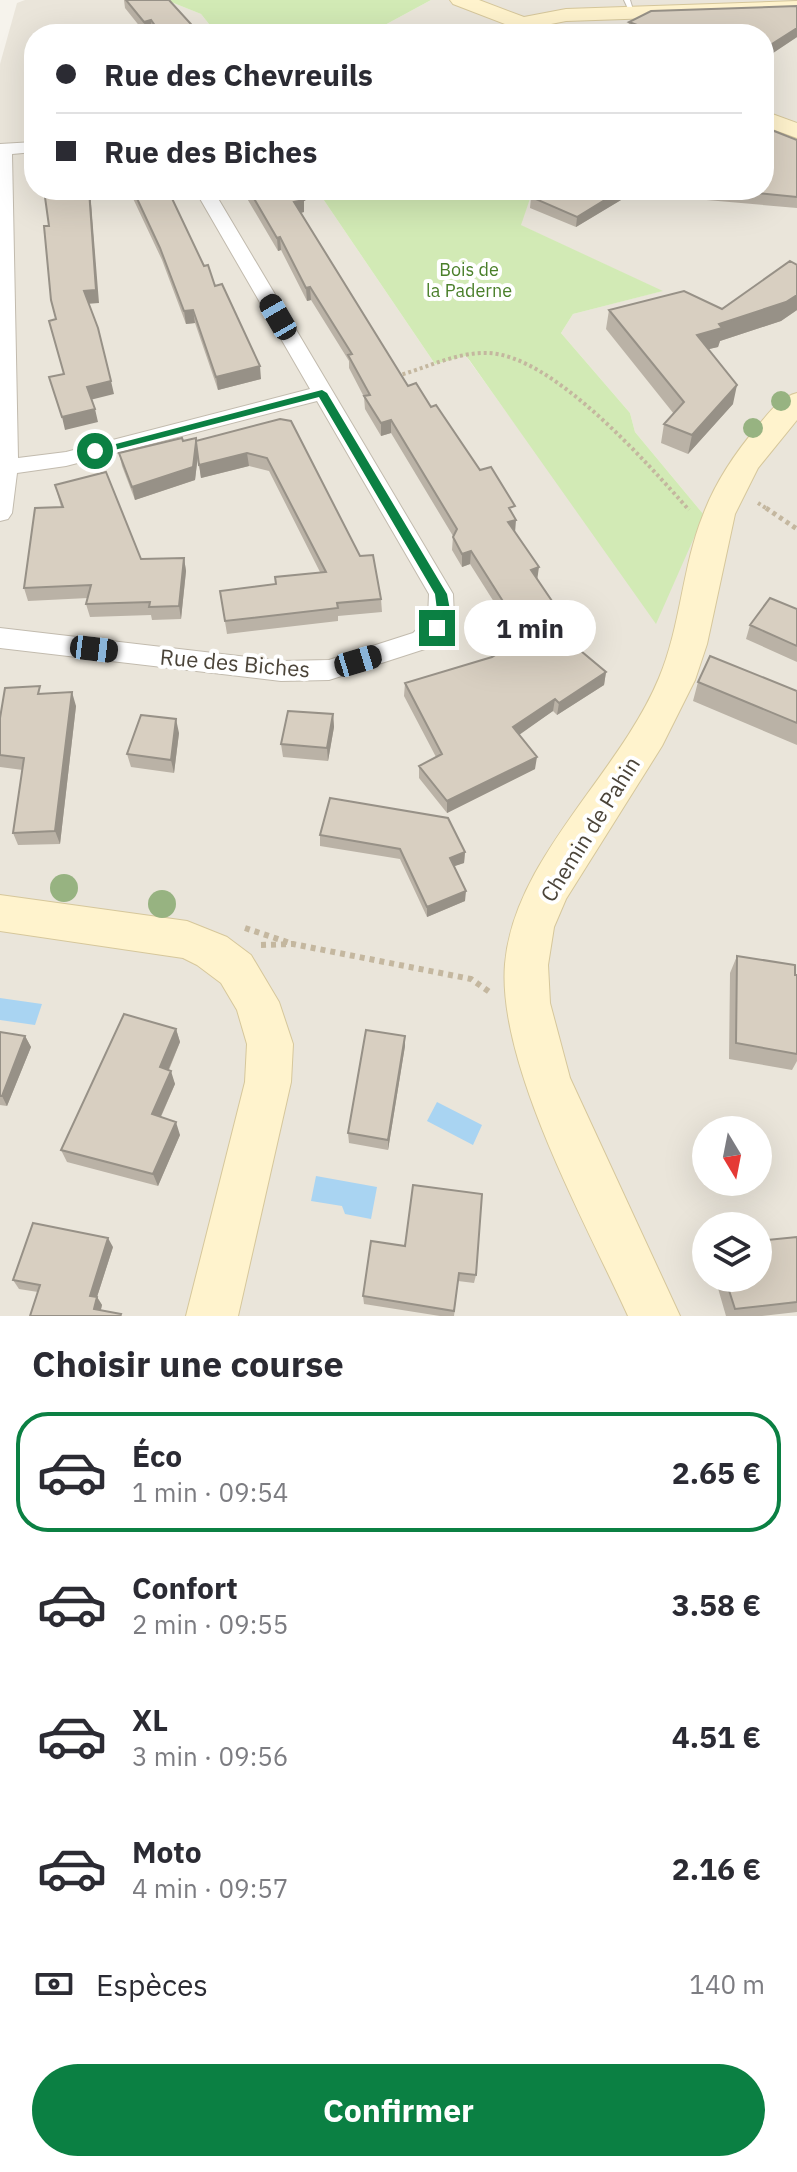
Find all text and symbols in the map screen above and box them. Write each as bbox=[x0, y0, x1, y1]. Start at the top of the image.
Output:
text: Rue des Chevreuils bbox=[104, 55, 373, 94]
text: Rue des Biches bbox=[104, 132, 317, 171]
park label: Bois de la Paderne bbox=[426, 258, 512, 302]
car bbox=[256, 290, 300, 344]
route start bbox=[77, 433, 113, 469]
callout: 1 min bbox=[465, 600, 597, 656]
route end bbox=[419, 610, 455, 646]
text: 1 min bbox=[496, 611, 564, 645]
car bbox=[69, 634, 119, 664]
street label: Rue des Biches bbox=[159, 641, 311, 684]
car bbox=[332, 643, 384, 679]
street label: Chemin de Pahin bbox=[533, 751, 646, 907]
north arrow bbox=[692, 1116, 772, 1196]
map controls bbox=[692, 1116, 772, 1292]
button: layers bbox=[692, 1212, 772, 1292]
text: Choisir une course bbox=[32, 1340, 344, 1387]
icon: car bbox=[36, 1436, 108, 1508]
text: Éco bbox=[132, 1436, 182, 1475]
text: 2.65 € bbox=[672, 1453, 761, 1492]
text: 1 min · 09:54 bbox=[132, 1475, 288, 1509]
icon: car bbox=[36, 1568, 108, 1640]
text: Confort bbox=[132, 1568, 238, 1607]
text: 3.58 € bbox=[672, 1585, 761, 1624]
text: 2 min · 09:55 bbox=[132, 1607, 288, 1641]
icon: car bbox=[36, 1700, 108, 1772]
text: XL bbox=[132, 1700, 168, 1739]
text: 4.51 € bbox=[672, 1717, 761, 1756]
text: 3 min · 09:56 bbox=[132, 1739, 288, 1773]
icon: car bbox=[36, 1832, 108, 1904]
text: Moto bbox=[132, 1832, 202, 1871]
text: 2.16 € bbox=[672, 1849, 761, 1888]
text: 4 min · 09:57 bbox=[132, 1871, 288, 1905]
icon: cash bbox=[32, 1962, 76, 2006]
text: Espèces bbox=[96, 1965, 208, 2004]
text: 140 m bbox=[689, 1967, 765, 2001]
button: Confirmer bbox=[32, 2064, 765, 2156]

